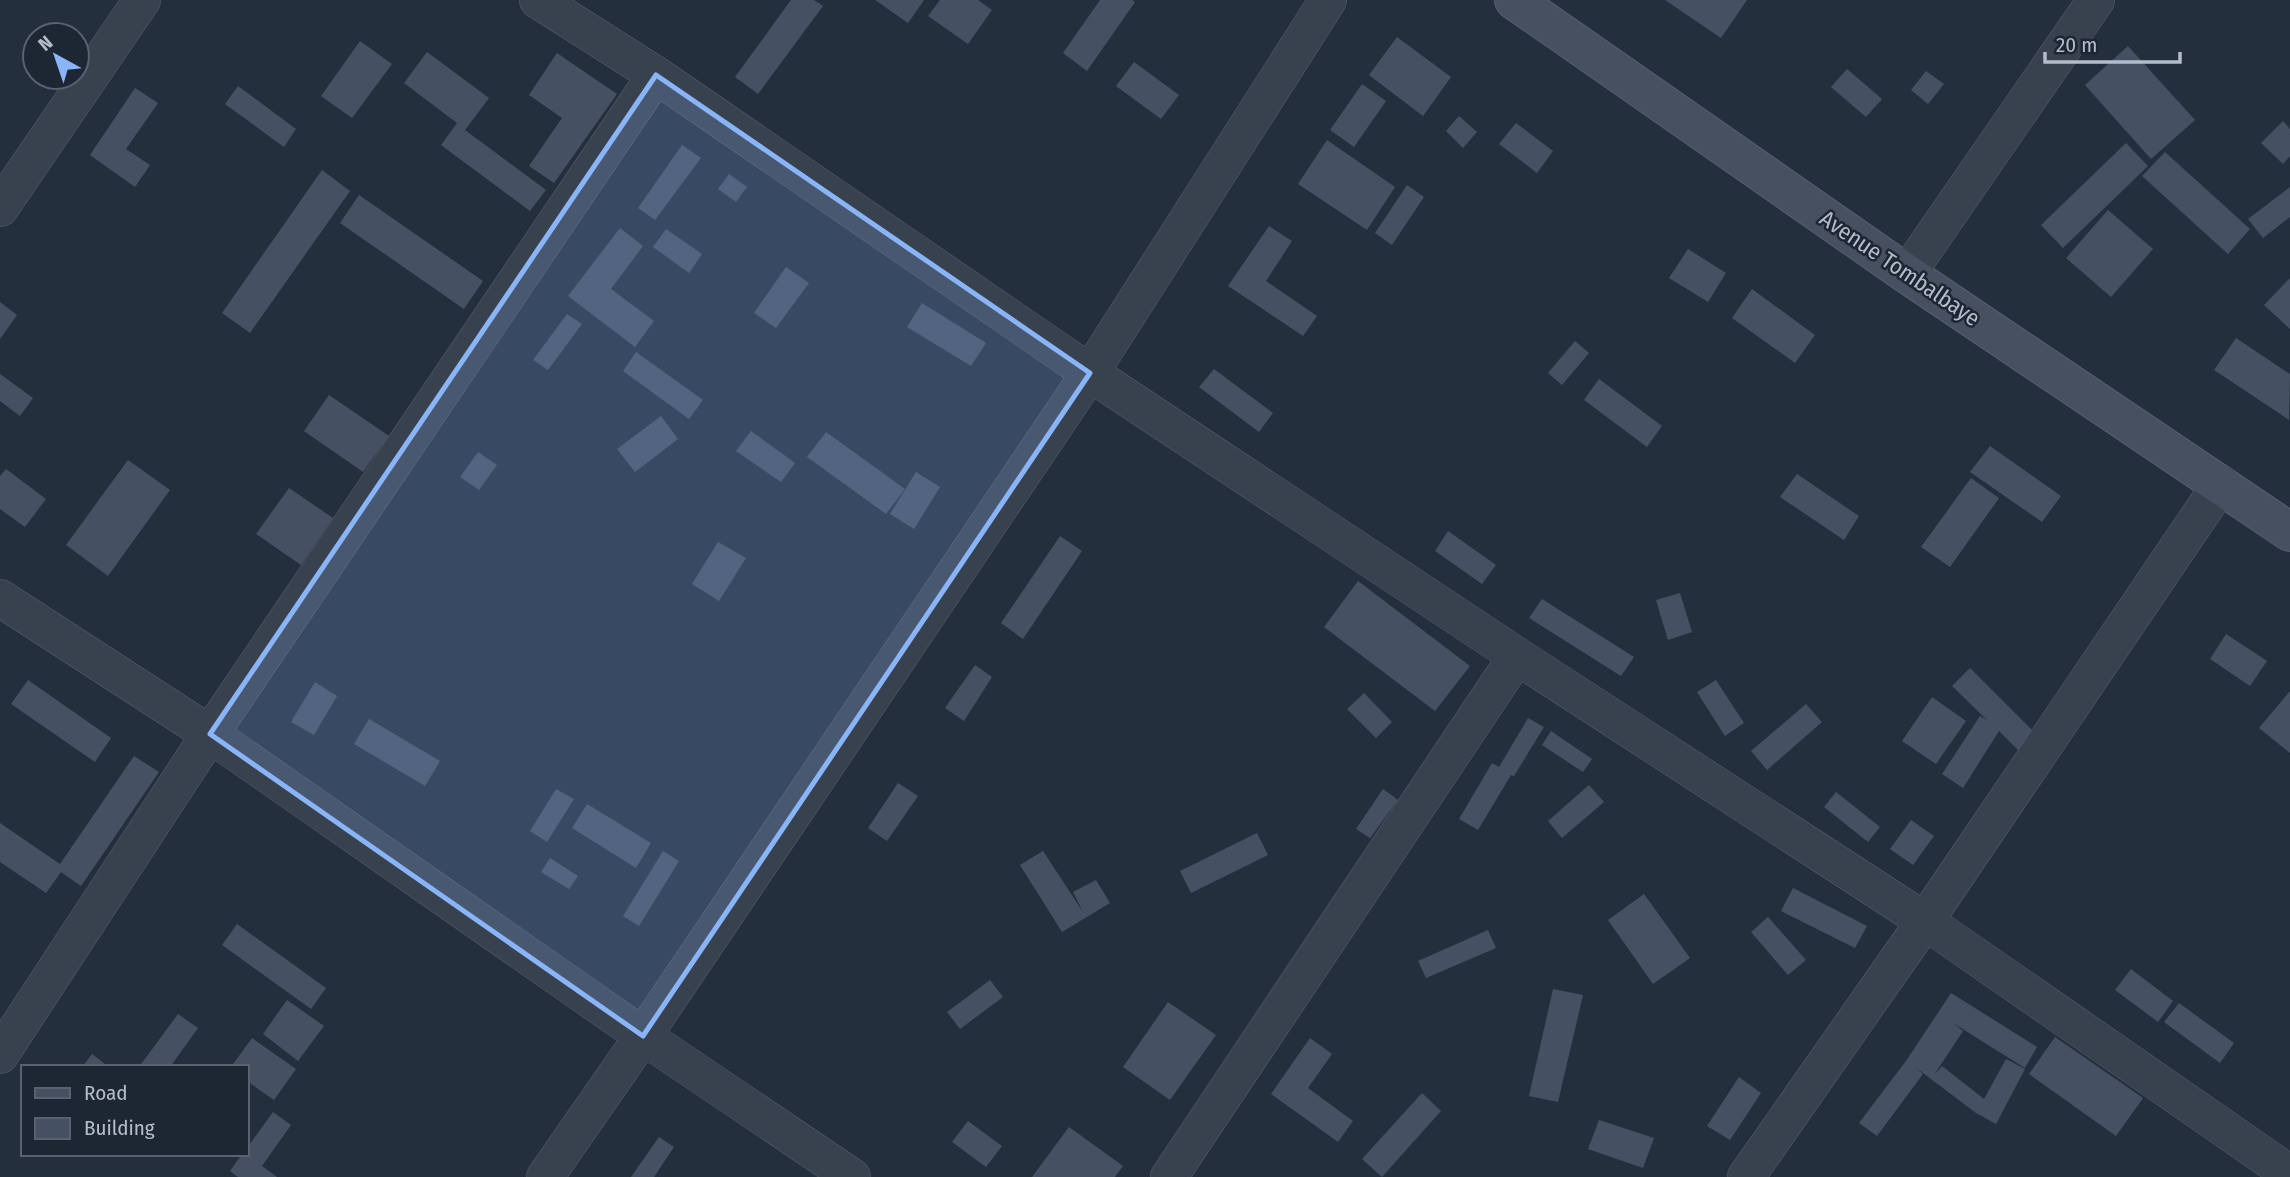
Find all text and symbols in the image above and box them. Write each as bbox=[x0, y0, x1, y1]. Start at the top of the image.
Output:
north arrow bbox=[21, 21, 91, 91]
scale bar bbox=[2045, 21, 2180, 65]
text: N bbox=[34, 31, 57, 56]
text: 20 m bbox=[2056, 32, 2097, 58]
street label: Avenue Tombalbaye bbox=[1815, 204, 1985, 332]
legend bbox=[21, 1065, 248, 1156]
text: Road bbox=[84, 1080, 128, 1106]
text: Building bbox=[84, 1115, 155, 1141]

